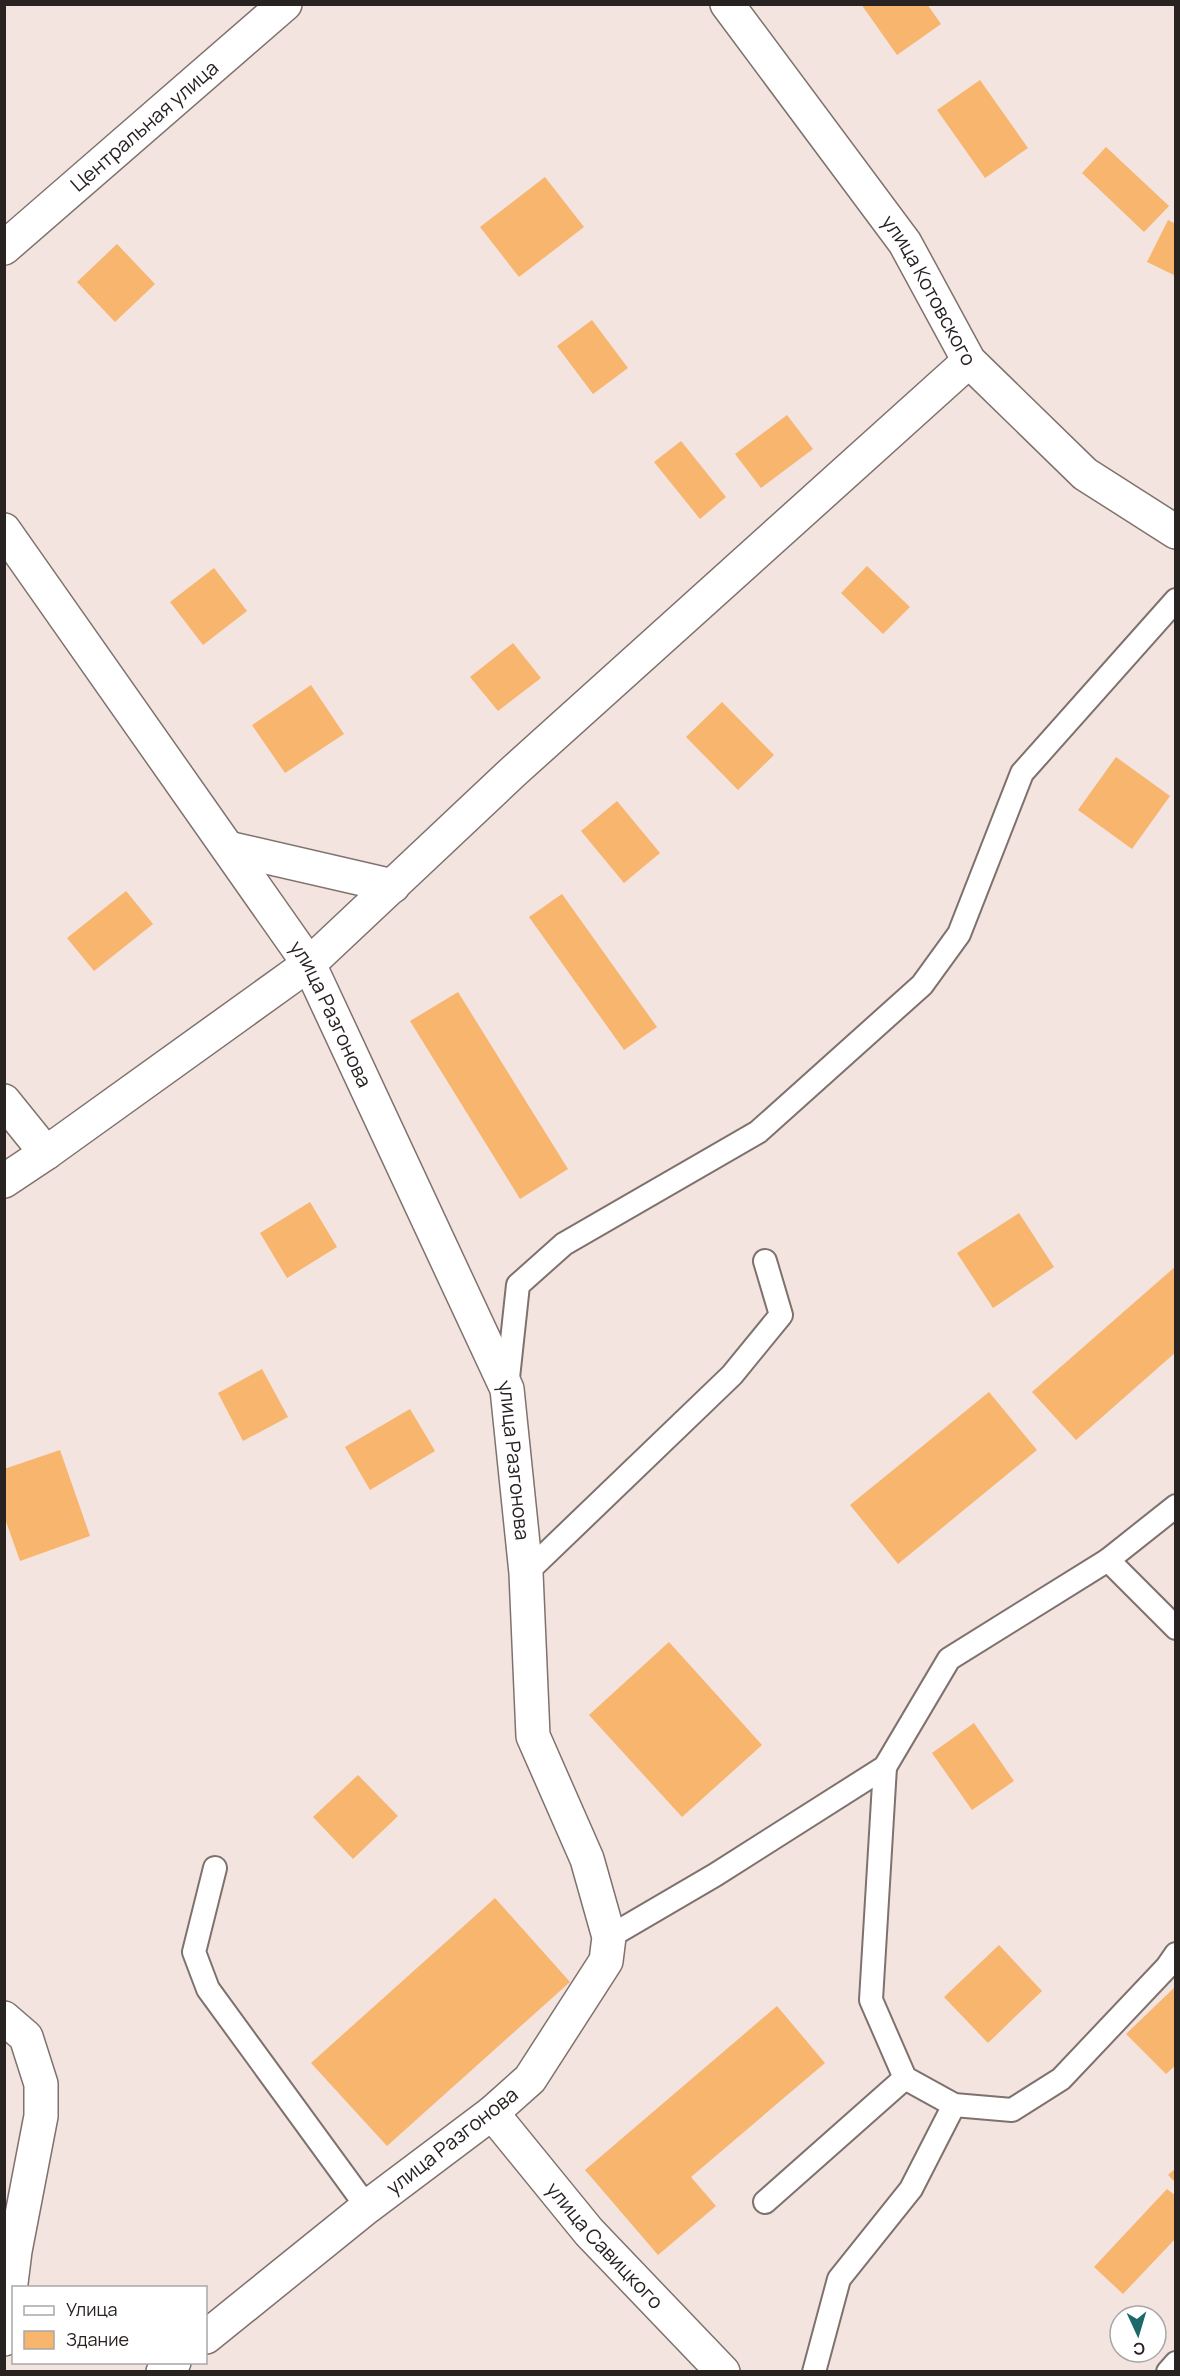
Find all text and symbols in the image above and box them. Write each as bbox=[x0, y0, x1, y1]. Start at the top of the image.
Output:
street label: Центральная улица bbox=[64, 54, 224, 197]
street label: улица Котовского bbox=[876, 209, 983, 370]
street label: улица Разгонова bbox=[284, 935, 379, 1092]
street label: улица Разгонова bbox=[492, 1375, 537, 1541]
street label: улица Разгонова bbox=[380, 2081, 523, 2201]
street label: улица Савицкого bbox=[540, 2176, 670, 2315]
legend bbox=[12, 2286, 207, 2364]
text: Улица bbox=[66, 2297, 118, 2321]
north arrow bbox=[1108, 2304, 1168, 2364]
text: Здание bbox=[66, 2327, 129, 2351]
text: С bbox=[1132, 2338, 1146, 2360]

